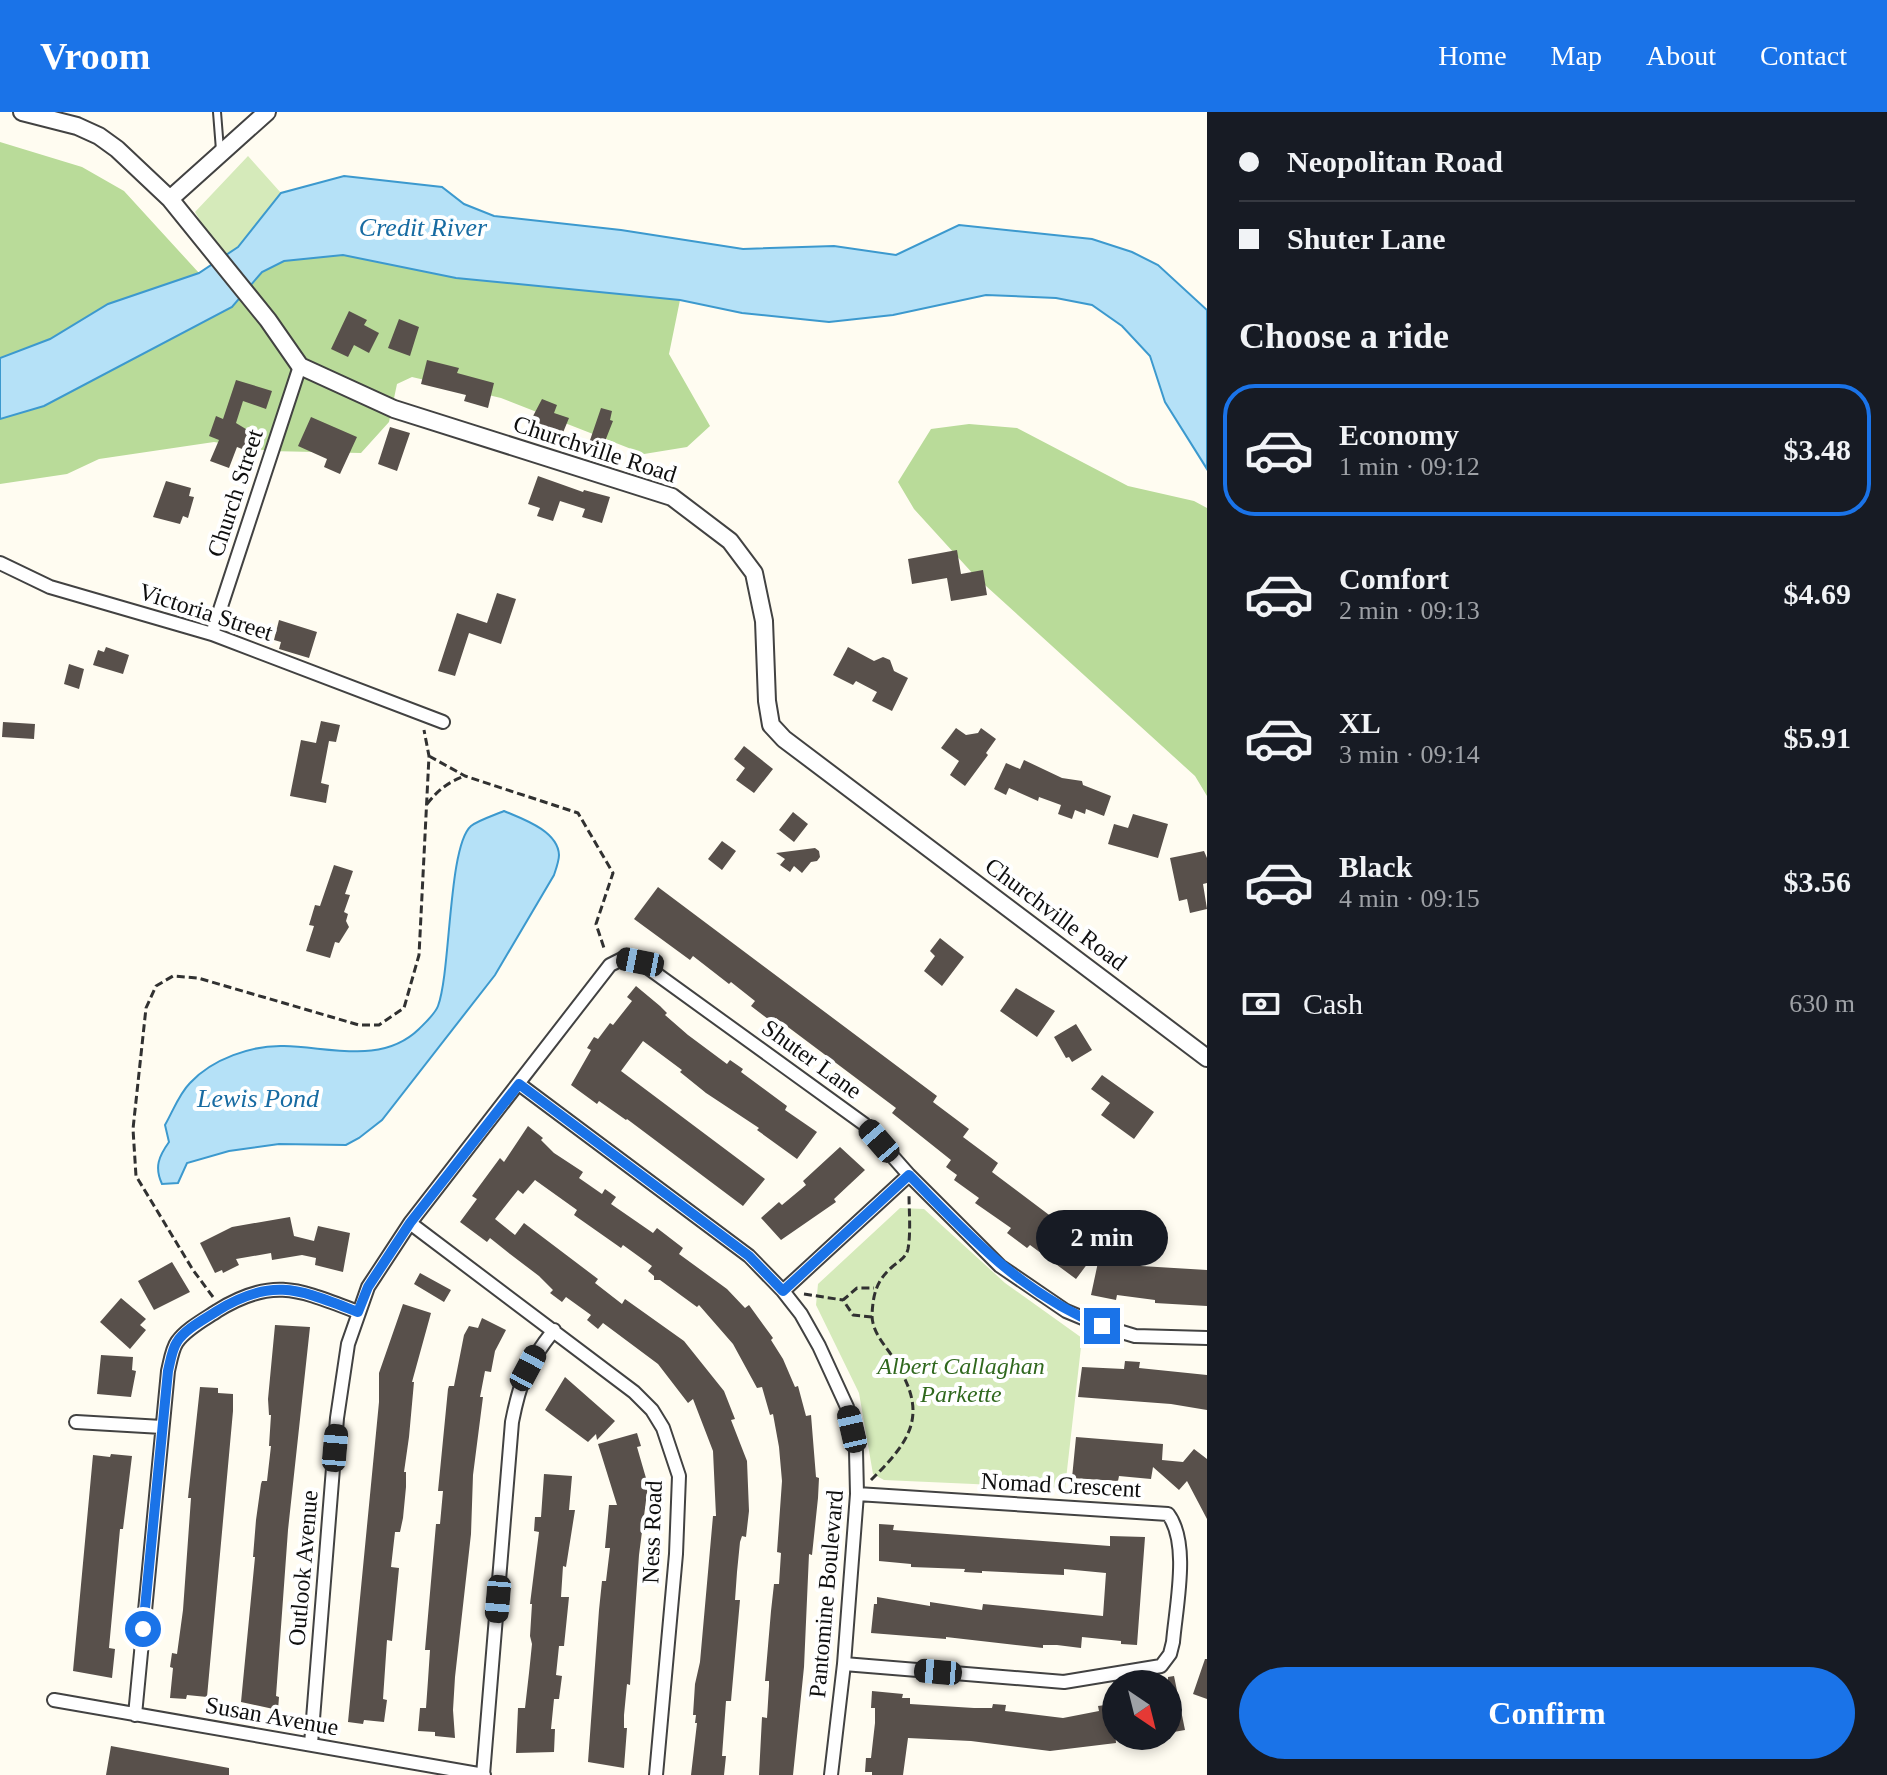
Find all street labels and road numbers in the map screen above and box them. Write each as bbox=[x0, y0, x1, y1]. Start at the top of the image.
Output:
street label: Churchville Road bbox=[510, 410, 680, 488]
street label: Church Street bbox=[202, 426, 268, 560]
street label: Victoria Street bbox=[136, 578, 277, 646]
street label: Churchville Road bbox=[980, 852, 1132, 976]
street label: Shuter Lane bbox=[757, 1014, 867, 1104]
street label: Nomad Crescent bbox=[980, 1468, 1142, 1502]
street label: Ness Road bbox=[637, 1480, 667, 1584]
street label: Outlook Avenue bbox=[283, 1489, 323, 1647]
street label: Pantomine Boulevard bbox=[804, 1489, 848, 1699]
street label: Susan Avenue bbox=[203, 1691, 341, 1741]

